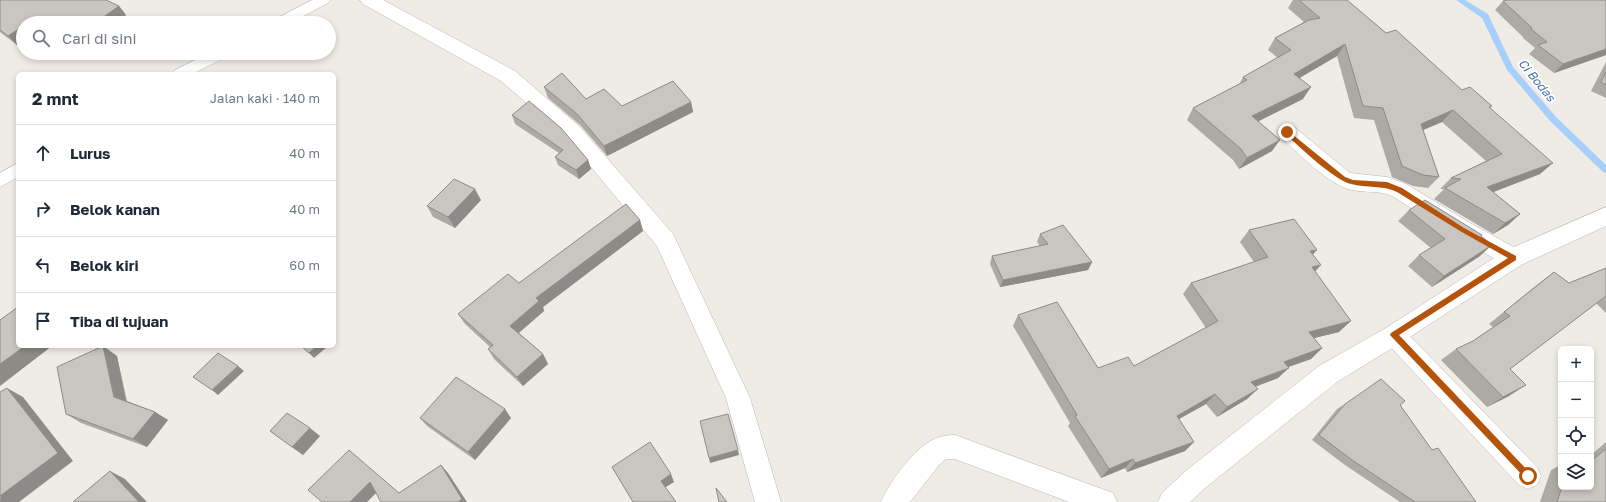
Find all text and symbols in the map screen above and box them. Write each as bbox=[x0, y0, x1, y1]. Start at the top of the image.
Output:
search box bbox=[16, 16, 336, 60]
icon: search bbox=[30, 27, 52, 49]
text: Cari di sini bbox=[62, 29, 137, 47]
water label: Ci Bodas bbox=[1515, 56, 1559, 105]
text: 2 mnt bbox=[32, 88, 79, 109]
text: Jalan kaki · 140 m bbox=[210, 90, 320, 106]
route end bbox=[1278, 123, 1296, 141]
icon: ahead bbox=[32, 142, 54, 164]
text: Lurus bbox=[70, 144, 111, 162]
text: 40 m bbox=[289, 145, 320, 161]
icon: right bbox=[32, 198, 54, 220]
text: Belok kanan bbox=[70, 200, 160, 218]
text: 40 m bbox=[289, 201, 320, 217]
icon: left bbox=[32, 254, 54, 276]
text: Belok kiri bbox=[70, 256, 139, 274]
text: 60 m bbox=[289, 257, 320, 273]
icon: arrive bbox=[32, 310, 54, 332]
text: Tiba di tujuan bbox=[70, 312, 168, 330]
map controls bbox=[1558, 346, 1594, 490]
button: + bbox=[1558, 346, 1594, 382]
button: − bbox=[1558, 382, 1594, 418]
button: locate bbox=[1558, 418, 1594, 454]
button: layers bbox=[1558, 454, 1594, 490]
route start bbox=[1519, 467, 1537, 485]

